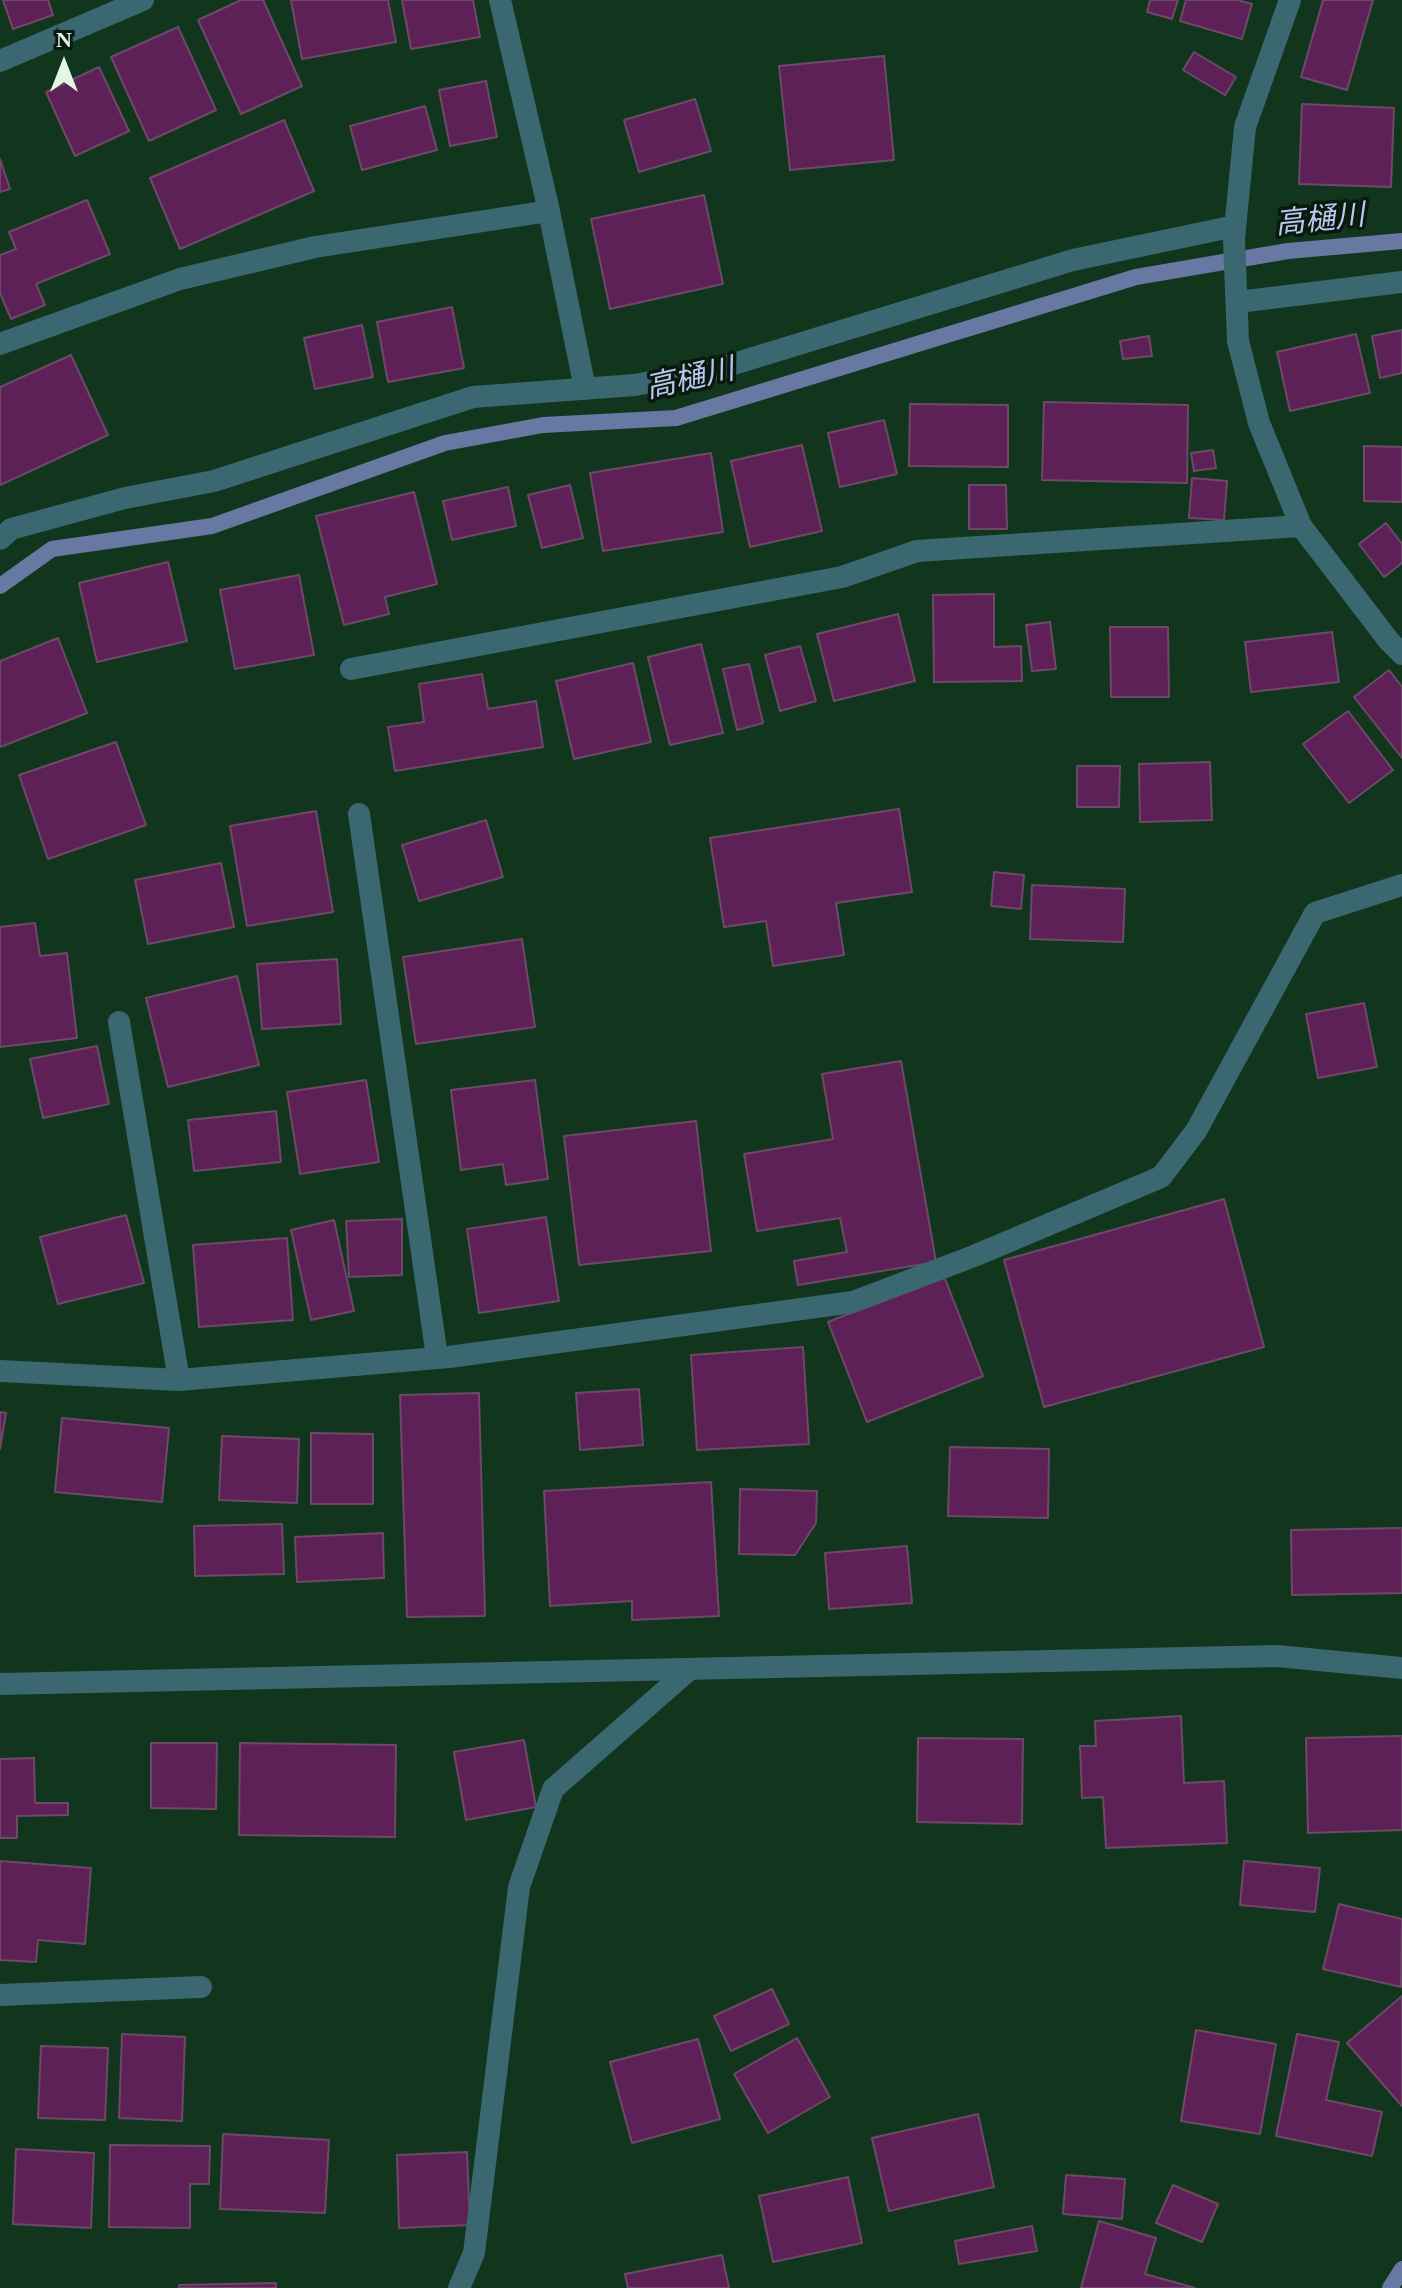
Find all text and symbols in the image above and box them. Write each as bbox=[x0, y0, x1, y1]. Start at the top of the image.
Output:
north arrow bbox=[24, 24, 104, 104]
text: N bbox=[56, 27, 72, 52]
water label: 高樋川 bbox=[1273, 198, 1367, 244]
water label: 高樋川 bbox=[642, 352, 738, 408]

